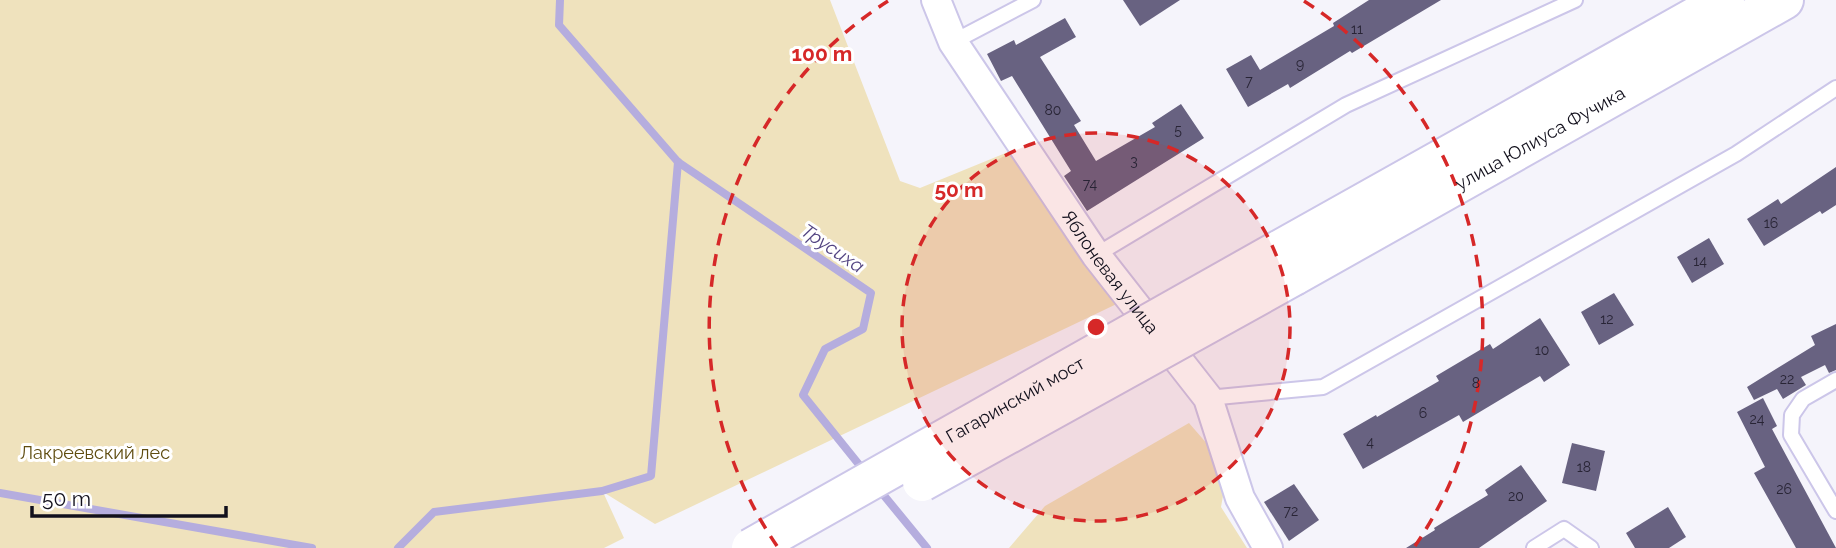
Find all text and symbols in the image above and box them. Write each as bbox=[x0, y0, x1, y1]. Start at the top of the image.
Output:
house number: 11 bbox=[1351, 21, 1363, 37]
text: 100 m bbox=[792, 41, 852, 66]
house number: 9 bbox=[1296, 56, 1304, 72]
house number: 7 bbox=[1245, 73, 1253, 89]
street label: улица Юлиуса Фучика bbox=[1451, 82, 1628, 194]
house number: 80 bbox=[1045, 102, 1061, 118]
house number: 5 bbox=[1174, 122, 1182, 138]
house number: 3 bbox=[1130, 153, 1138, 169]
house number: 74 bbox=[1083, 176, 1098, 192]
text: 50 m bbox=[934, 177, 984, 202]
street label: Яблоневая улица bbox=[1058, 206, 1164, 337]
house number: 16 bbox=[1764, 215, 1778, 231]
water label: Трусиха bbox=[797, 219, 869, 277]
house number: 14 bbox=[1693, 253, 1707, 269]
house number: 12 bbox=[1600, 311, 1614, 327]
centre of rings bbox=[1084, 315, 1108, 339]
house number: 10 bbox=[1535, 342, 1549, 358]
street label: Гагаринский мост bbox=[942, 351, 1088, 446]
house number: 22 bbox=[1780, 371, 1794, 387]
house number: 8 bbox=[1472, 375, 1480, 391]
house number: 6 bbox=[1419, 405, 1427, 421]
house number: 24 bbox=[1750, 411, 1765, 427]
house number: 4 bbox=[1366, 434, 1374, 450]
park label: Лакреевский лес bbox=[20, 442, 170, 463]
house number: 18 bbox=[1577, 459, 1591, 475]
scale bar bbox=[32, 475, 226, 518]
house number: 26 bbox=[1776, 481, 1792, 497]
text: 50 m bbox=[42, 486, 91, 511]
house number: 20 bbox=[1508, 488, 1524, 504]
house number: 72 bbox=[1284, 503, 1298, 519]

